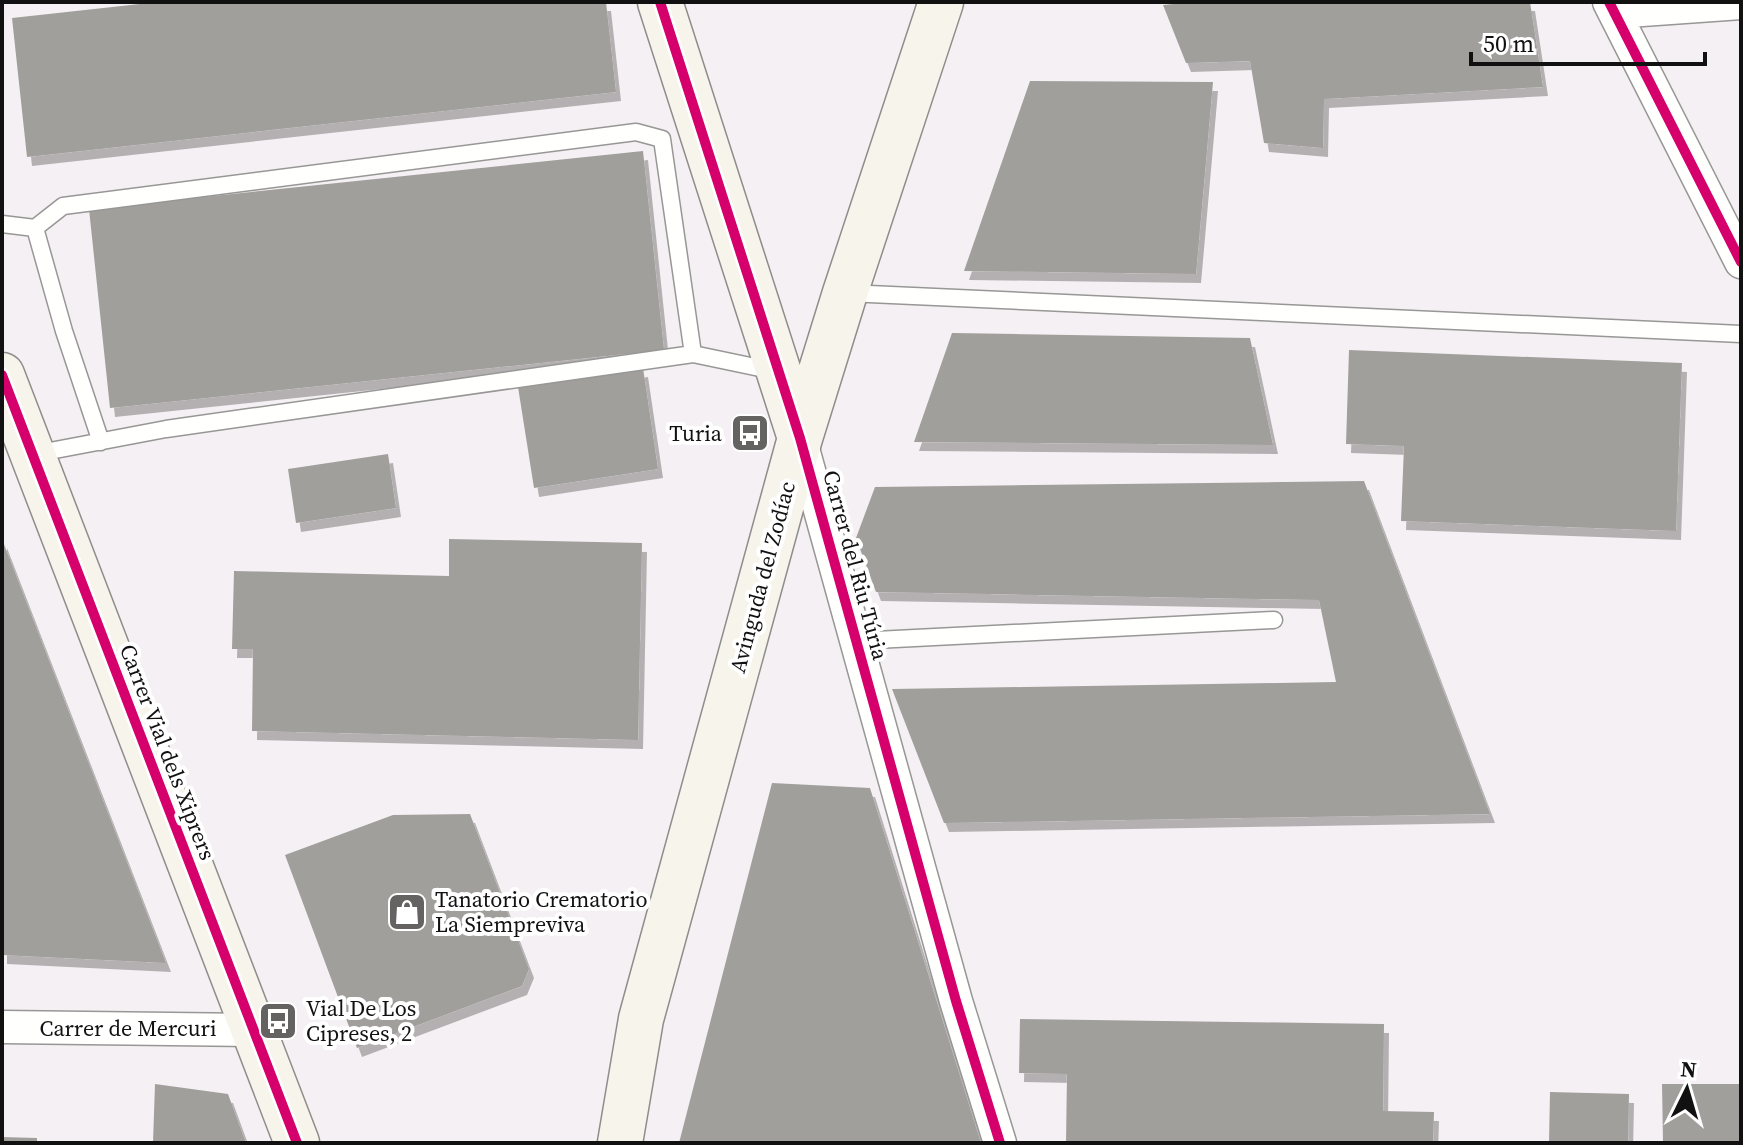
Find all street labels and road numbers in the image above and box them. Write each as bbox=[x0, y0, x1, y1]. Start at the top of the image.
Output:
street label: Carrer del Riu Túria bbox=[816, 467, 896, 664]
street label: Avinguda del Zodíac bbox=[722, 478, 802, 676]
street label: Carrer Vial dels Xiprers bbox=[113, 640, 223, 864]
street label: Carrer de Mercuri bbox=[40, 1013, 216, 1043]

